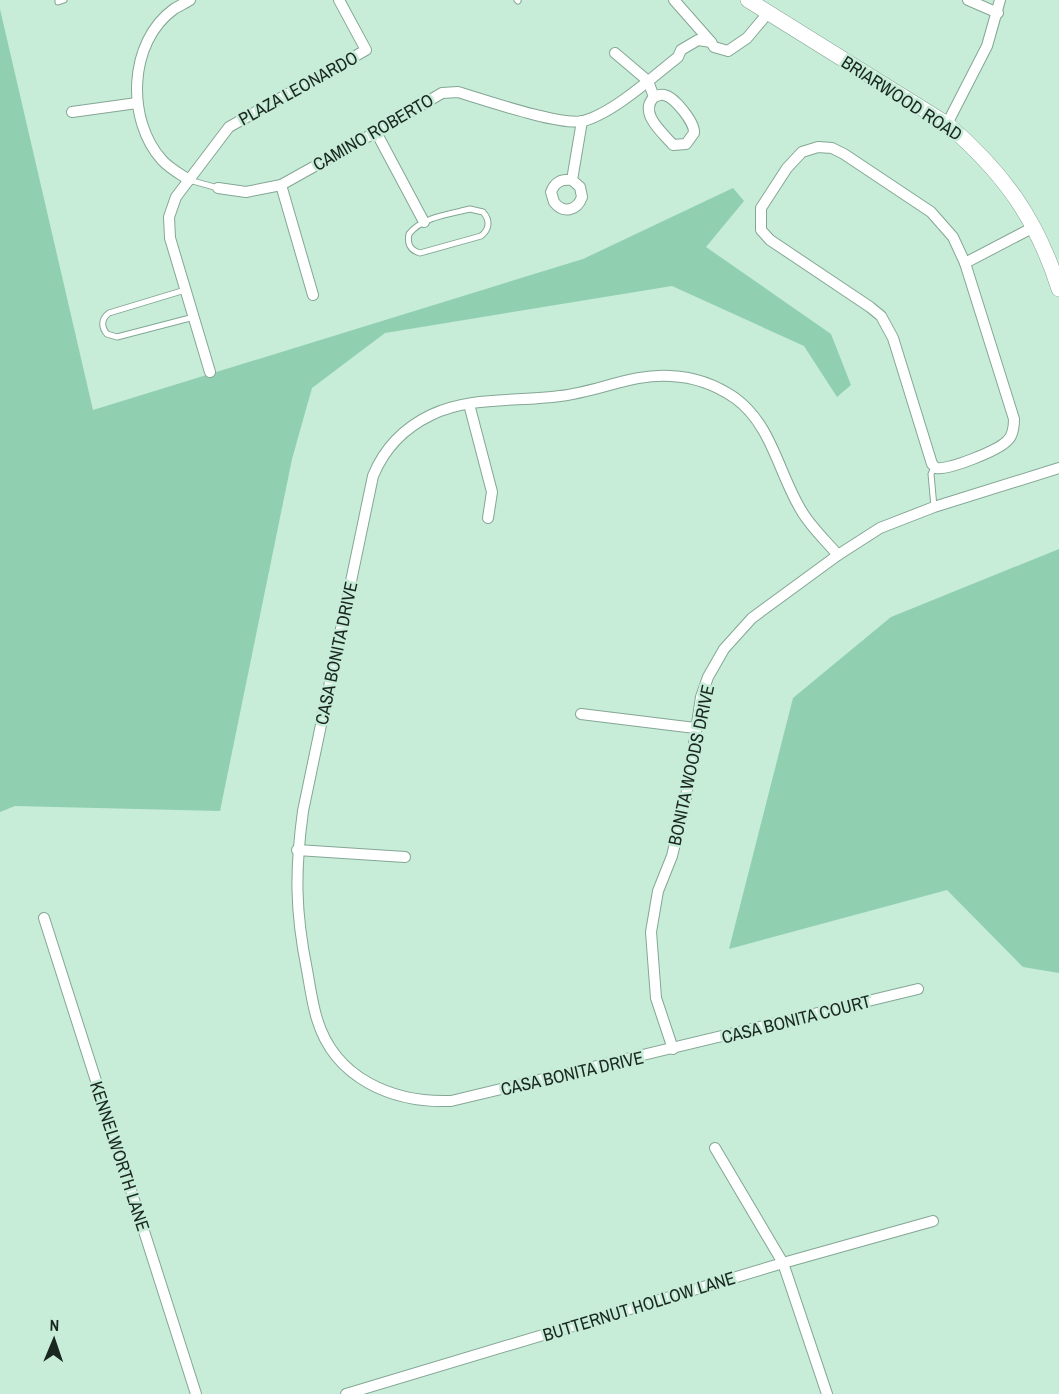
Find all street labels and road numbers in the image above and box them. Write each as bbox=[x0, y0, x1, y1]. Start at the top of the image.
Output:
street label: PLAZA LEONARDO bbox=[234, 45, 362, 131]
street label: BRIARWOOD ROAD bbox=[837, 50, 967, 146]
street label: CAMINO ROBERTO bbox=[308, 87, 438, 177]
street label: CASA BONITA DRIVE bbox=[309, 579, 363, 727]
street label: BONITA WOODS DRIVE bbox=[662, 682, 720, 848]
street label: CASA BONITA COURT bbox=[719, 988, 873, 1050]
street label: CASA BONITA DRIVE bbox=[498, 1044, 646, 1102]
street label: KENNELWORTH LANE bbox=[84, 1078, 156, 1234]
street label: BUTTERNUT HOLLOW LANE bbox=[540, 1265, 738, 1347]

